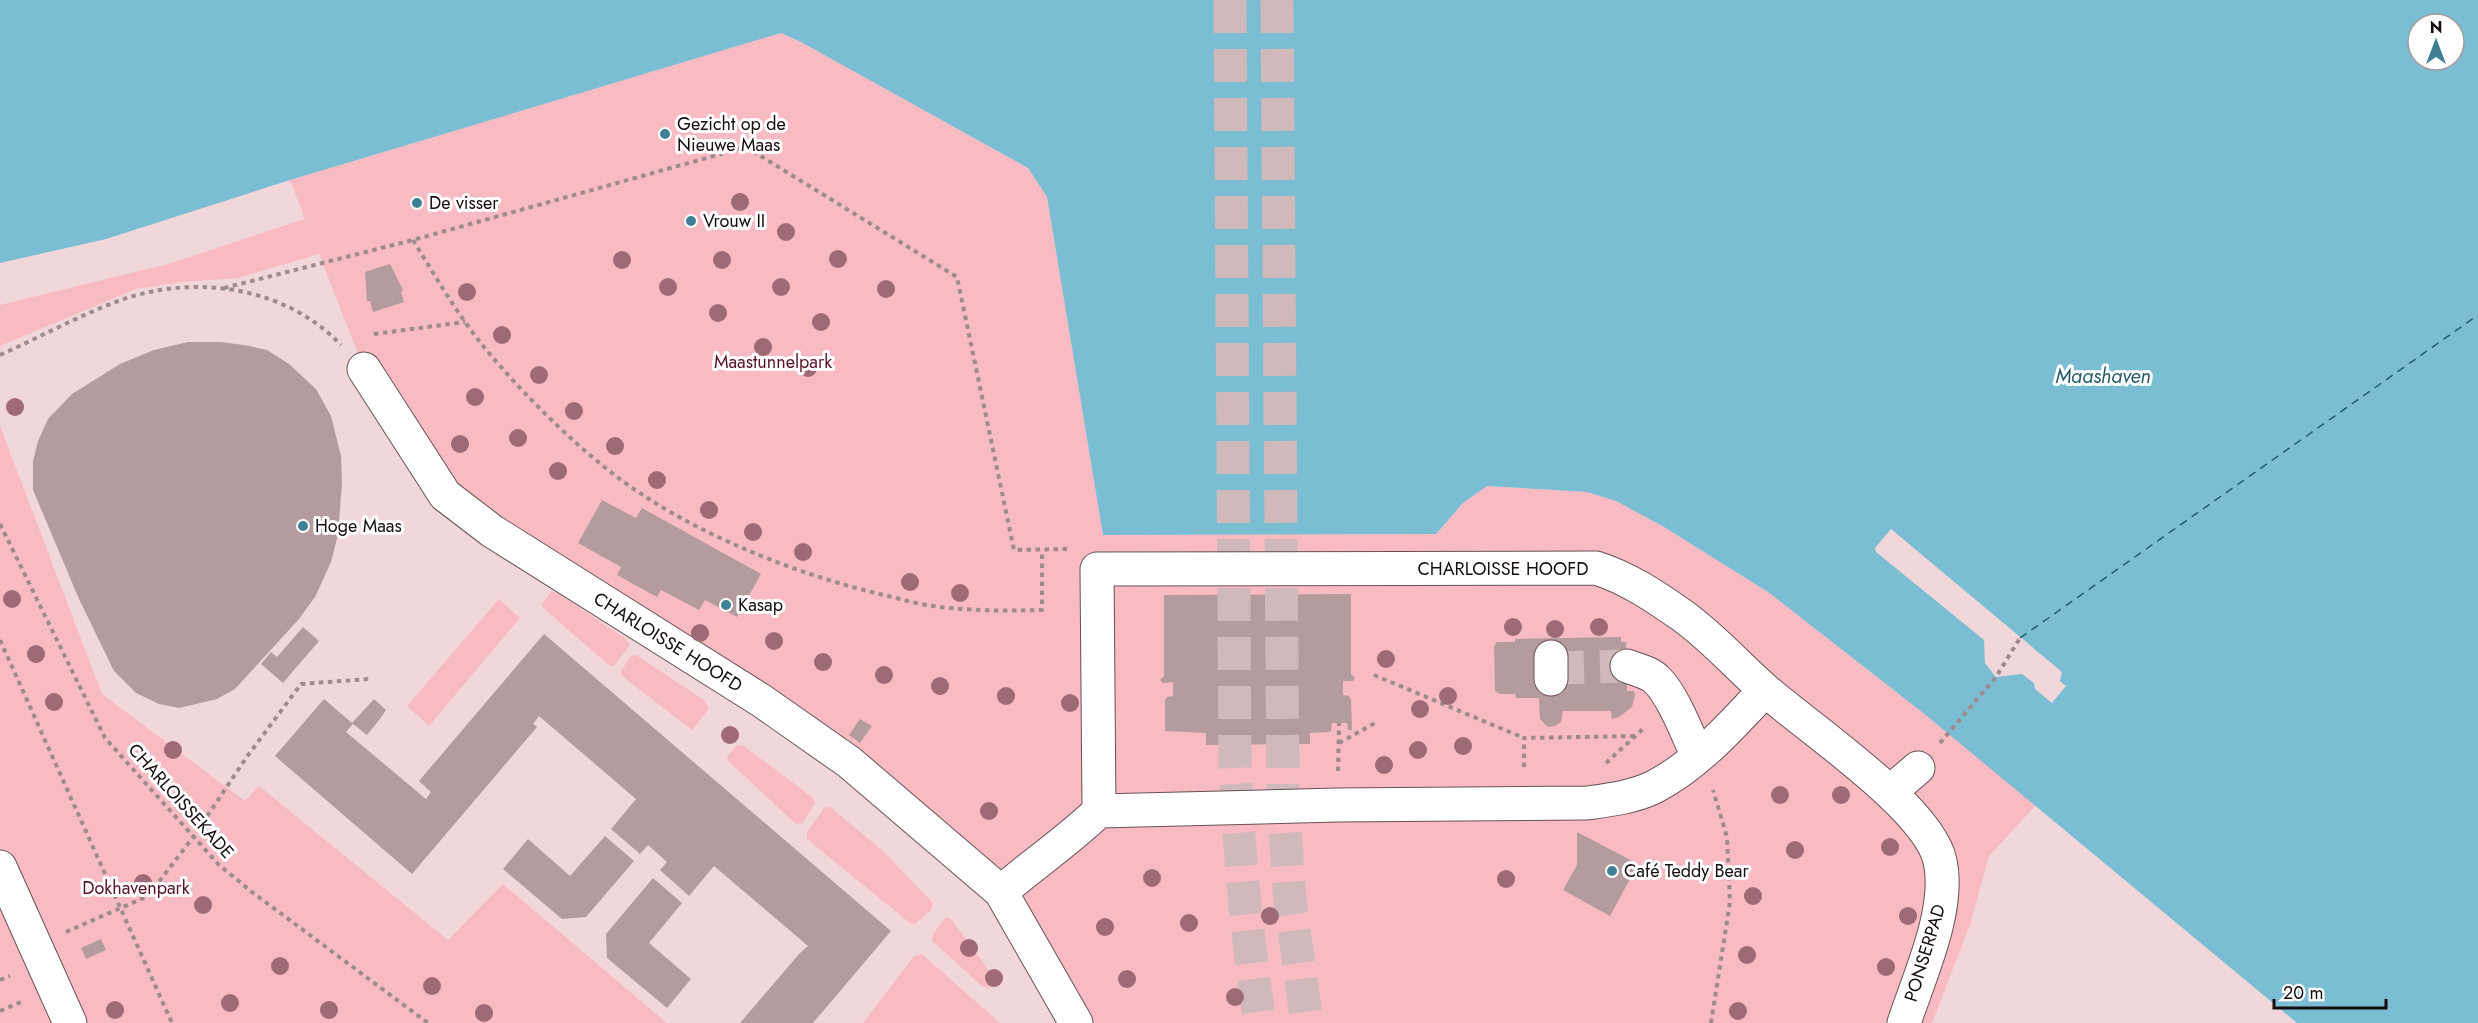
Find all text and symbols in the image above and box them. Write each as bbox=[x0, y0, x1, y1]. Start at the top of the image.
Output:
north arrow bbox=[2406, 12, 2466, 72]
text: N bbox=[2430, 16, 2442, 39]
place label: Gezicht op de Nieuwe Maas bbox=[677, 111, 786, 158]
marker: Gezicht op de Nieuwe Maas bbox=[658, 127, 672, 141]
place label: De visser bbox=[429, 190, 499, 216]
marker: De visser bbox=[410, 196, 424, 210]
place label: Vrouw II bbox=[703, 208, 765, 234]
marker: Vrouw II bbox=[684, 214, 698, 228]
park label: Maastunnelpark bbox=[714, 349, 832, 375]
water label: Maashaven bbox=[2055, 362, 2151, 391]
place label: Hoge Maas bbox=[315, 513, 402, 539]
marker: Hoge Maas bbox=[296, 519, 310, 533]
street label: CHARLOISSE HOOFD bbox=[1418, 556, 1588, 582]
street label: CHARLOISSE HOOFD bbox=[589, 586, 747, 698]
place label: Kasap bbox=[738, 592, 783, 618]
marker: Kasap bbox=[719, 598, 733, 612]
street label: CHARLOISSEKADE bbox=[122, 738, 240, 864]
place label: Café Teddy Bear bbox=[1624, 858, 1749, 884]
marker: Café Teddy Bear bbox=[1605, 864, 1619, 878]
park label: Dokhavenpark bbox=[82, 875, 190, 901]
street label: PONSERPAD bbox=[1898, 901, 1952, 1005]
scale bar bbox=[2274, 972, 2386, 1010]
text: 20 m bbox=[2283, 980, 2323, 1006]

